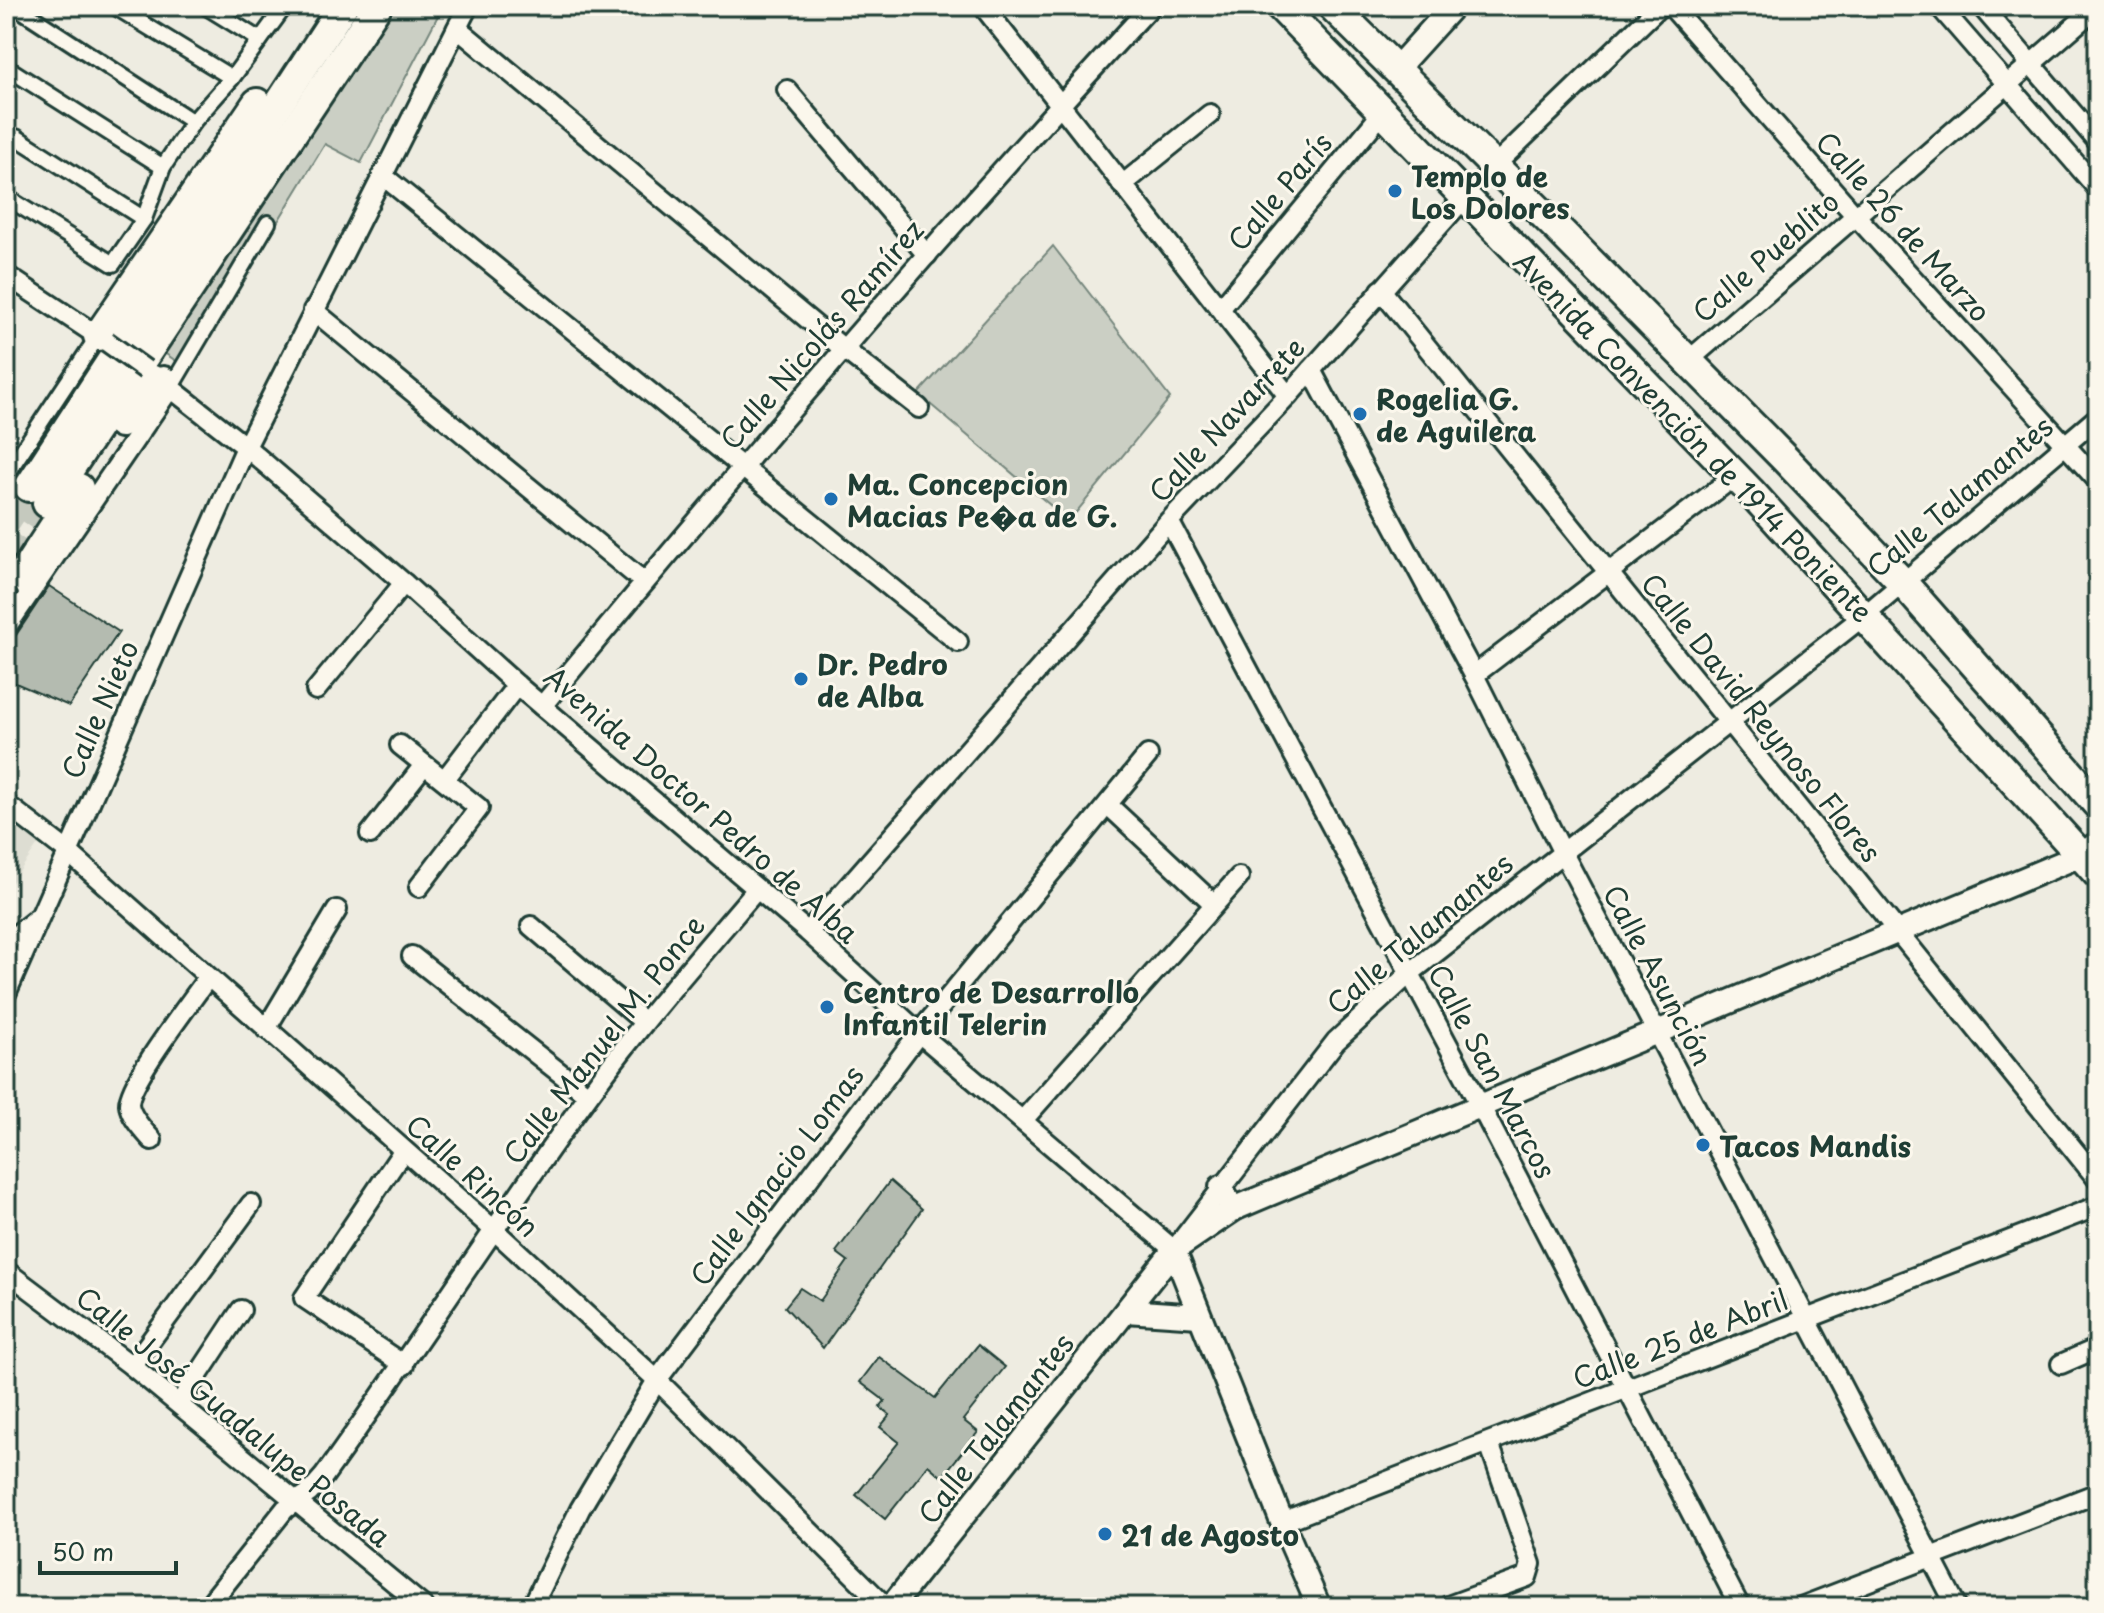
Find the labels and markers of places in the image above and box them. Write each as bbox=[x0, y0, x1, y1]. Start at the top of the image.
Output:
place label: Templo de Los Dolores bbox=[1411, 154, 1570, 229]
marker: Templo de Los Dolores bbox=[1386, 182, 1404, 200]
place label: Rogelia G. de Aguilera bbox=[1376, 377, 1536, 452]
marker: Rogelia G. de Aguilera bbox=[1351, 405, 1369, 423]
place label: Ma. Concepcion Macias Pe�a de G. bbox=[847, 462, 1117, 537]
marker: Ma. Concepcion Macias Pe�a de G. bbox=[822, 490, 840, 508]
place label: Dr. Pedro de Alba bbox=[817, 642, 948, 717]
marker: Dr. Pedro de Alba bbox=[792, 670, 810, 688]
place label: Centro de Desarrollo Infantil Telerin bbox=[843, 970, 1139, 1045]
marker: Centro de Desarrollo Infantil Telerin bbox=[818, 998, 836, 1016]
place label: Tacos Mandis bbox=[1719, 1124, 1911, 1167]
marker: Tacos Mandis bbox=[1694, 1136, 1712, 1154]
place label: 21 de Agosto bbox=[1121, 1513, 1299, 1556]
marker: 21 de Agosto bbox=[1096, 1525, 1114, 1543]

